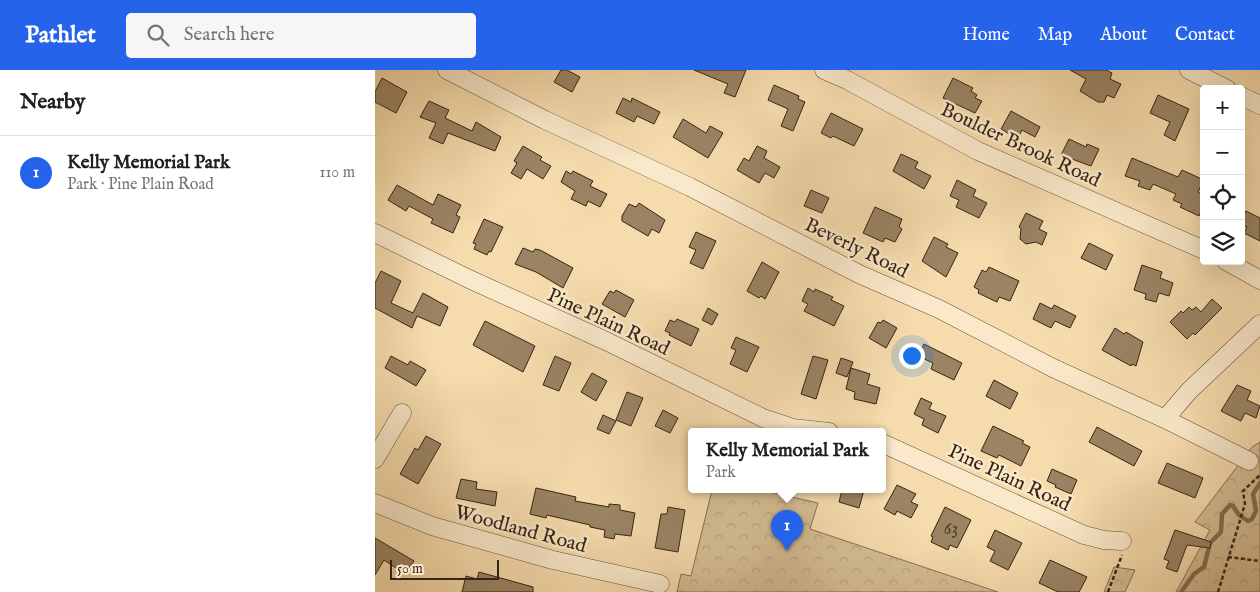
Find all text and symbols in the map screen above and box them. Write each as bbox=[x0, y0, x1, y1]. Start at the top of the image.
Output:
search box bbox=[126, 13, 476, 58]
text: Pathlet bbox=[25, 20, 96, 51]
icon: search bbox=[144, 21, 172, 49]
text: Search here bbox=[184, 23, 274, 47]
text: Home bbox=[963, 24, 1010, 47]
text: Map bbox=[1038, 24, 1072, 47]
text: About bbox=[1100, 24, 1147, 47]
text: Contact bbox=[1175, 24, 1235, 47]
map controls bbox=[1200, 85, 1245, 265]
button: + bbox=[1200, 85, 1245, 130]
text: Nearby bbox=[20, 89, 85, 116]
street label: Boulder Brook Road bbox=[936, 97, 1105, 194]
button: − bbox=[1200, 130, 1245, 175]
text: Kelly Memorial Park bbox=[67, 151, 230, 175]
text: 1 bbox=[33, 163, 39, 183]
text: 110 m bbox=[319, 163, 355, 183]
text: Park · Pine Plain Road bbox=[67, 175, 214, 195]
button: locate bbox=[1200, 175, 1245, 220]
street label: Beverly Road bbox=[800, 212, 913, 284]
button: layers bbox=[1200, 220, 1245, 265]
street label: Pine Plain Road bbox=[543, 283, 674, 362]
your location bbox=[899, 343, 925, 369]
popup bbox=[688, 428, 886, 493]
text: Kelly Memorial Park bbox=[705, 439, 869, 463]
street label: Pine Plain Road bbox=[944, 439, 1075, 518]
text: Park bbox=[705, 463, 736, 483]
street label: Woodland Road bbox=[452, 500, 589, 559]
pin: 1 bbox=[771, 510, 803, 551]
house number: 63 bbox=[944, 518, 958, 541]
scale bar bbox=[390, 557, 499, 580]
text: 50 m bbox=[397, 560, 423, 578]

